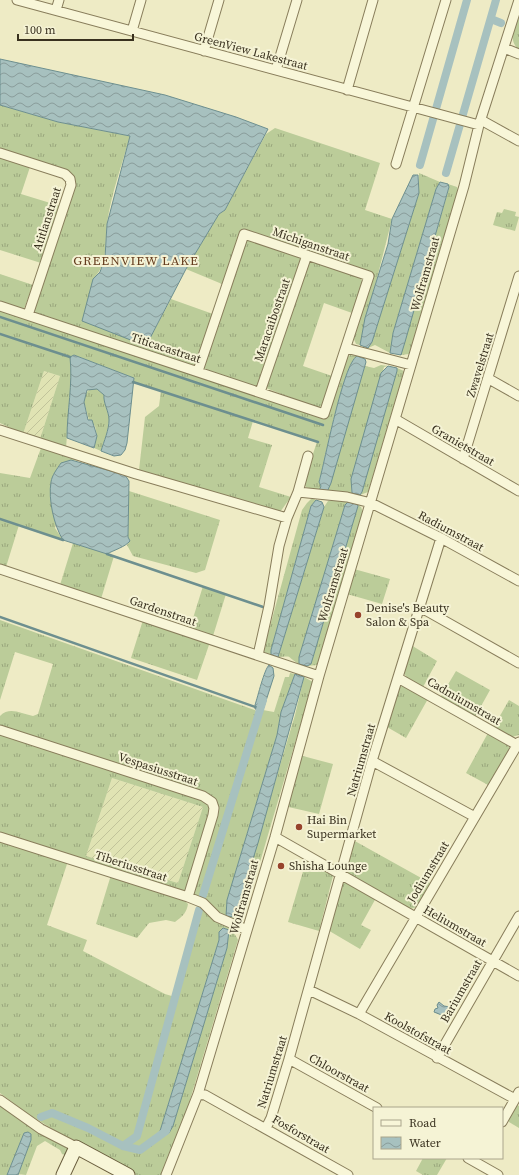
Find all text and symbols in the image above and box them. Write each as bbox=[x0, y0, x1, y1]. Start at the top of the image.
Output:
scale bar bbox=[18, 16, 133, 42]
text: 100 m bbox=[24, 22, 56, 38]
street label: GreenView Lakestraat bbox=[193, 28, 310, 74]
street label: Atitlanstraat bbox=[29, 185, 65, 253]
street label: Michiganstraat bbox=[270, 223, 352, 265]
street label: Wolframstraat bbox=[407, 235, 443, 313]
district label: GREENVIEW LAKE bbox=[73, 252, 199, 269]
street label: Maracaibostraat bbox=[250, 276, 294, 364]
street label: Titicacastraat bbox=[129, 329, 203, 367]
street label: Zwavelstraat bbox=[463, 331, 497, 399]
street label: Granietstraat bbox=[429, 421, 497, 470]
street label: Radiumstraat bbox=[415, 507, 487, 555]
street label: Wolframstraat bbox=[314, 546, 352, 624]
street label: Gardenstraat bbox=[128, 592, 199, 630]
place label: Denise's Beauty Salon & Spa bbox=[366, 600, 450, 630]
marker: Denise's Beauty Salon & Spa bbox=[353, 610, 363, 620]
street label: Cadmiumstraat bbox=[424, 673, 504, 729]
street label: Natriumstraat bbox=[343, 722, 379, 798]
street label: Vespasiusstraat bbox=[116, 749, 200, 789]
place label: Hai Bin Supermarket bbox=[307, 812, 376, 842]
marker: Hai Bin Supermarket bbox=[294, 822, 304, 832]
street label: Jodiumstraat bbox=[403, 838, 453, 907]
street label: Tiberiusstraat bbox=[93, 847, 169, 885]
street label: Wolframstraat bbox=[226, 858, 262, 936]
place label: Shisha Lounge bbox=[289, 858, 367, 874]
marker: Shisha Lounge bbox=[276, 861, 286, 871]
street label: Heliumstraat bbox=[421, 901, 490, 951]
street label: Bariumstraat bbox=[437, 957, 486, 1025]
street label: Koolstofstraat bbox=[382, 1008, 455, 1058]
street label: Natriumstraat bbox=[253, 1034, 291, 1110]
street label: Chloorstraat bbox=[306, 1050, 372, 1096]
legend bbox=[373, 1107, 503, 1159]
street label: Fosforstraat bbox=[269, 1111, 333, 1157]
text: Road bbox=[409, 1115, 436, 1131]
text: Water bbox=[409, 1135, 441, 1151]

